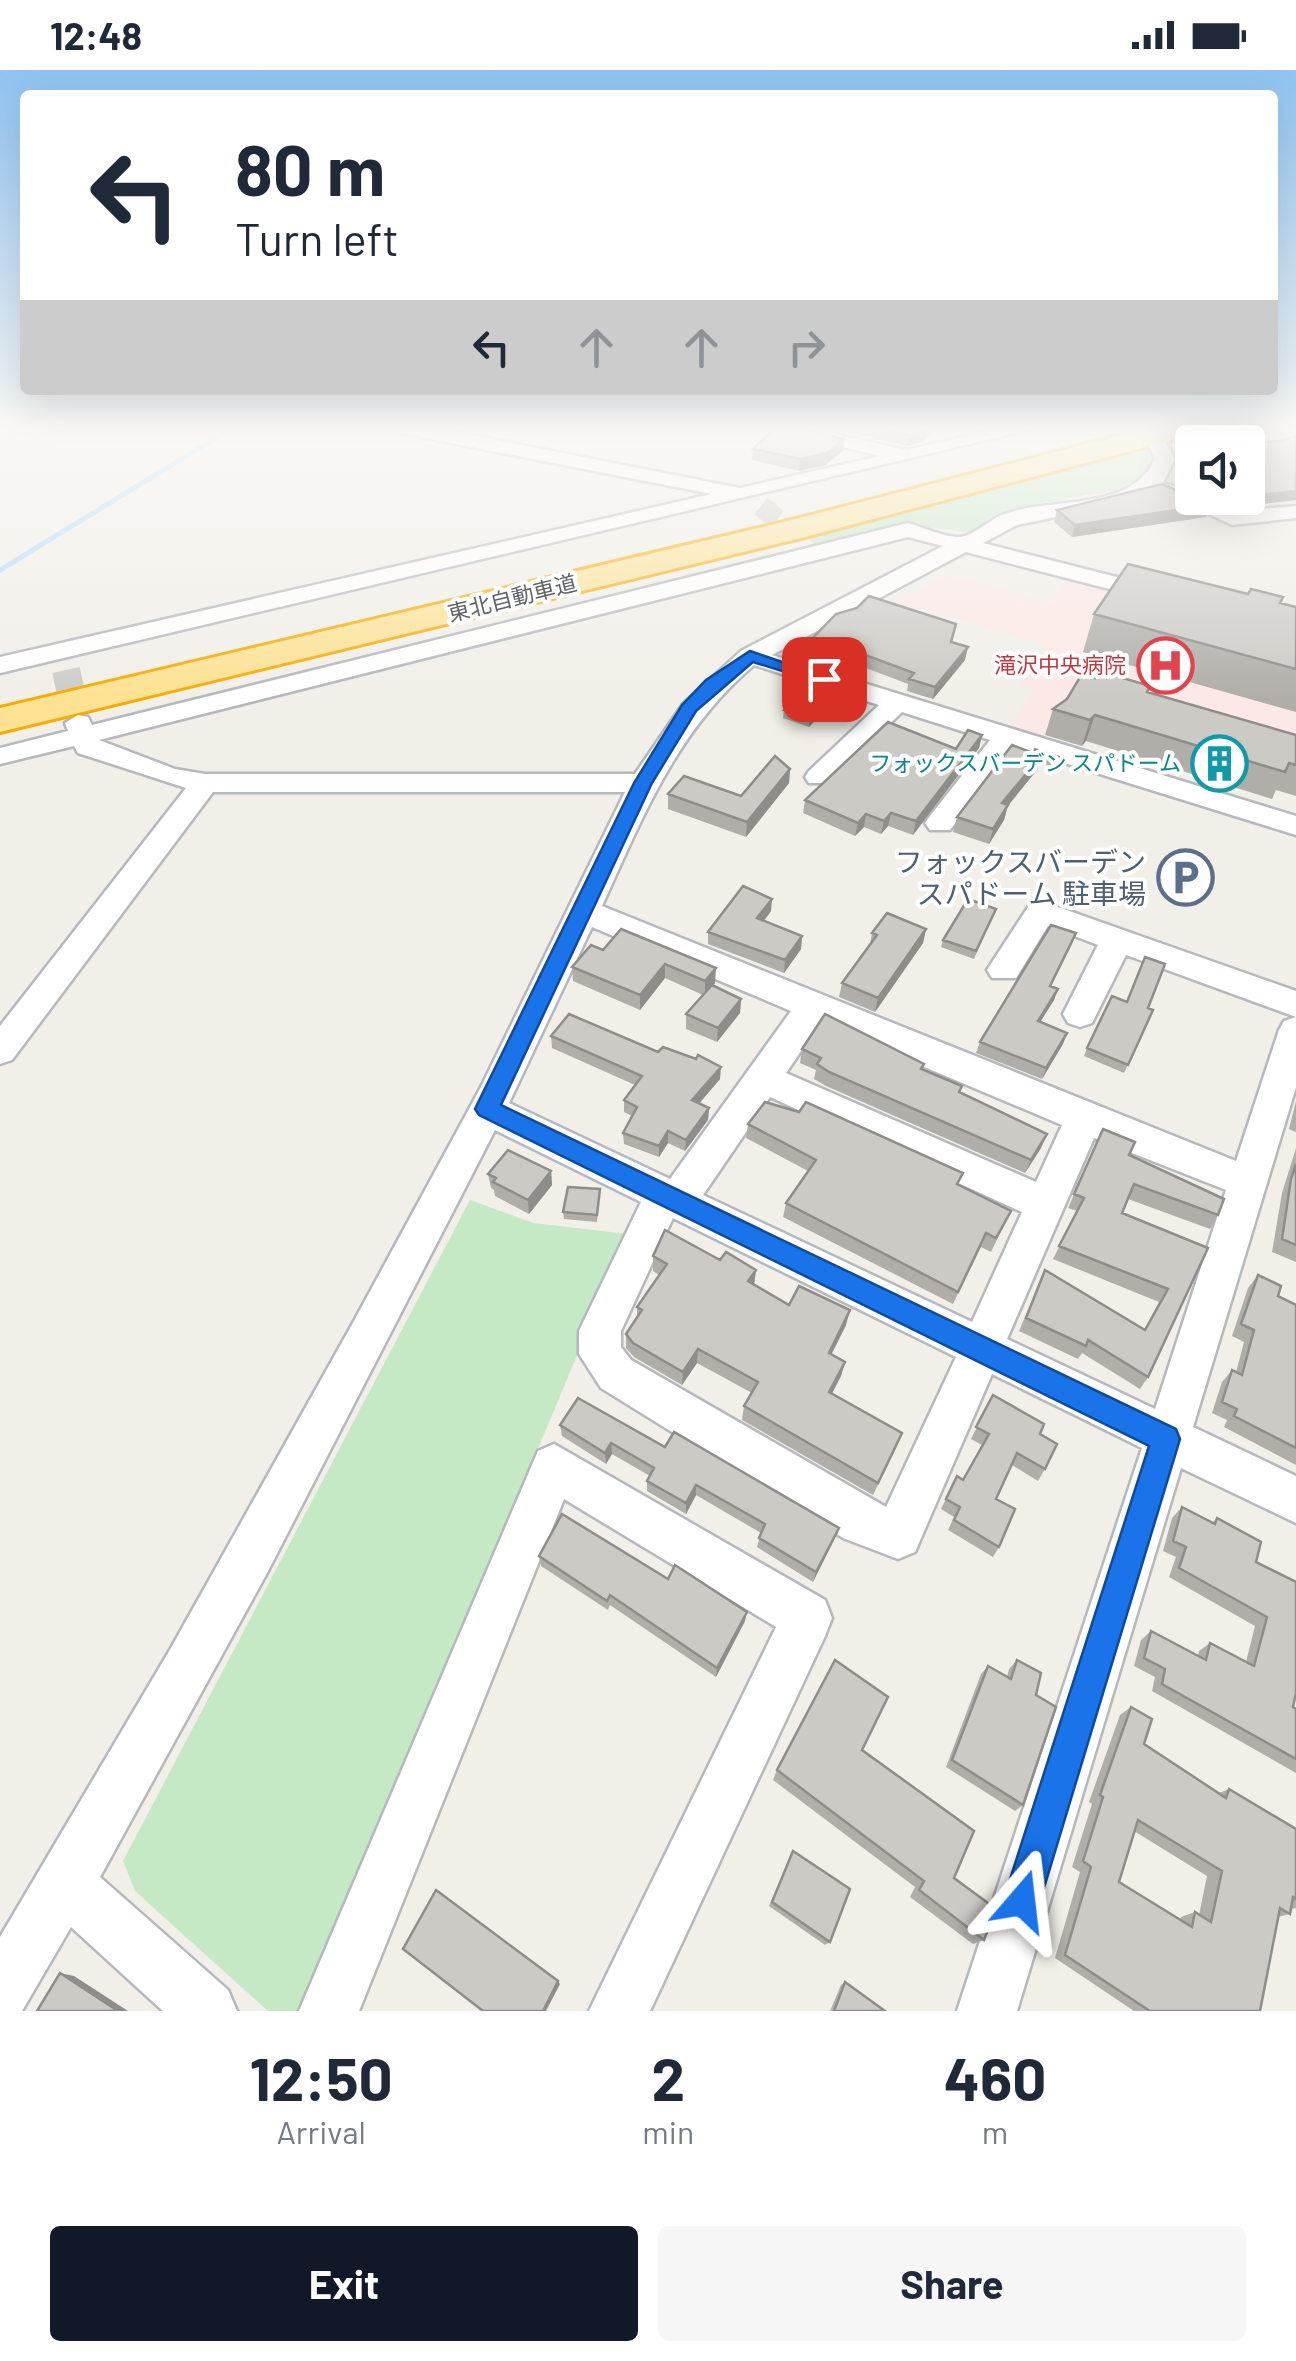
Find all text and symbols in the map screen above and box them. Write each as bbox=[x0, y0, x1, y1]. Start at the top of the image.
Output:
text: 12:48 bbox=[50, 12, 142, 58]
text: 80 m bbox=[235, 126, 385, 210]
icon: left bbox=[70, 130, 200, 260]
text: Turn left bbox=[235, 211, 399, 265]
icon: left bbox=[464, 320, 519, 375]
icon: ahead bbox=[569, 320, 624, 375]
icon: ahead bbox=[674, 320, 729, 375]
icon: right bbox=[779, 320, 834, 375]
map controls bbox=[1175, 425, 1265, 515]
button: sound bbox=[1175, 425, 1265, 515]
street label: 東北自動車道 bbox=[445, 568, 579, 626]
hospital icon: 滝沢中央病院 bbox=[1135, 635, 1195, 695]
pin bbox=[782, 637, 867, 722]
place label: 滝沢中央病院 bbox=[994, 651, 1126, 677]
icon: arrive bbox=[797, 652, 852, 707]
building icon: フォックスバーデン スパドーム bbox=[1190, 733, 1250, 793]
place label: フォックスバーデン スパドーム bbox=[869, 749, 1181, 775]
place label: フォックスバーデン スパドーム 駐車場 bbox=[895, 844, 1146, 910]
parking icon: フォックスバーデン スパドーム 駐車場 bbox=[1155, 848, 1215, 908]
position arrow bbox=[970, 1849, 1074, 1953]
text: 12:50 bbox=[250, 2041, 393, 2113]
text: 2 bbox=[651, 2041, 685, 2113]
text: 460 bbox=[944, 2041, 1046, 2113]
text: Arrival bbox=[276, 2112, 366, 2150]
text: min bbox=[642, 2112, 694, 2150]
text: m bbox=[982, 2112, 1008, 2150]
button: Exit bbox=[50, 2226, 638, 2341]
button: Share bbox=[658, 2226, 1246, 2341]

